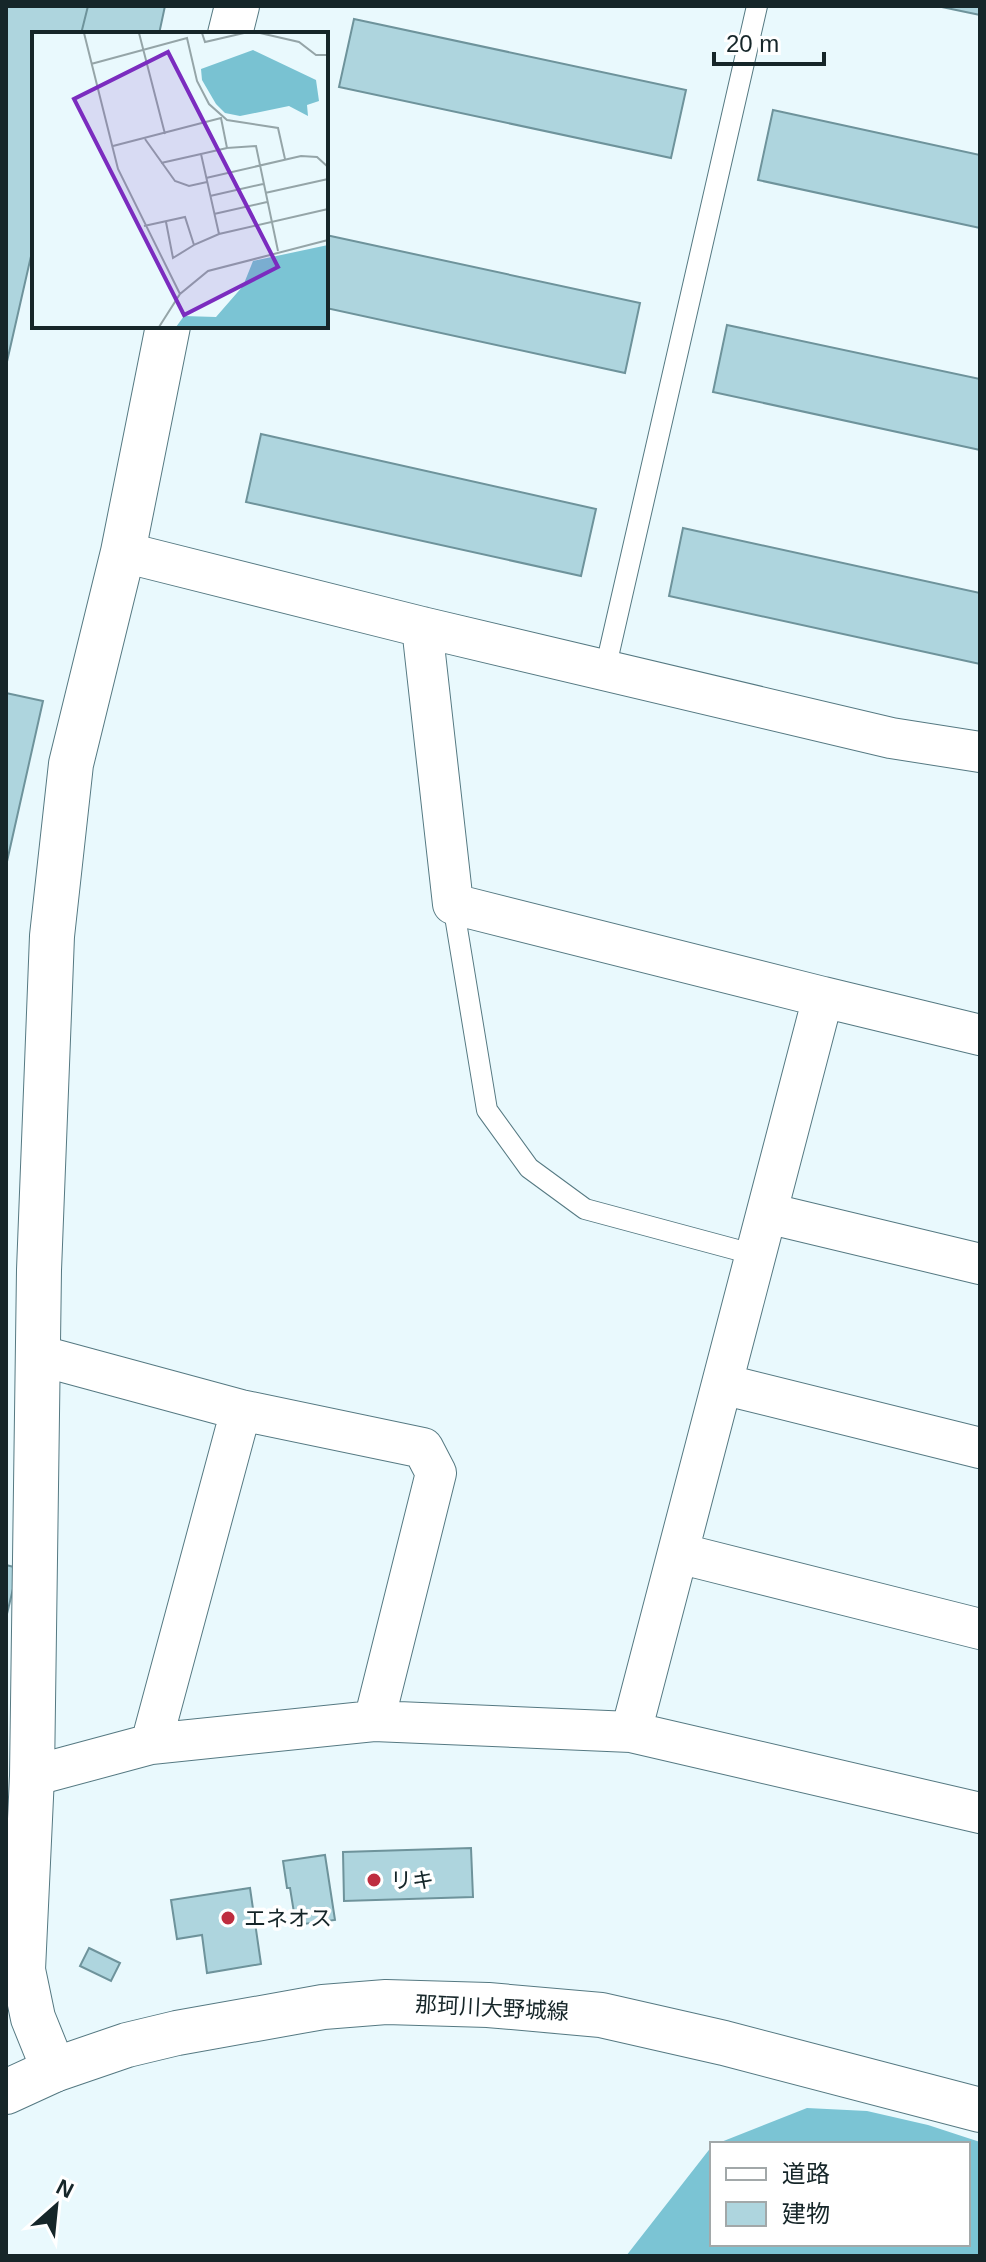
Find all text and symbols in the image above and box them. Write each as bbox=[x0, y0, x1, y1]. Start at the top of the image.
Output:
scale bar bbox=[714, 16, 824, 66]
text: 20 m bbox=[726, 30, 779, 57]
inset map bbox=[32, 32, 328, 328]
place label: リキ bbox=[390, 1868, 434, 1893]
marker: リキ bbox=[365, 1871, 383, 1889]
place label: エネオス bbox=[244, 1906, 332, 1931]
marker: エネオス bbox=[219, 1909, 237, 1927]
street label: 那珂川大野城線 bbox=[414, 1991, 570, 2025]
legend bbox=[710, 2142, 970, 2246]
text: 道路 bbox=[782, 2160, 830, 2187]
north arrow bbox=[16, 2166, 96, 2246]
text: N bbox=[52, 2174, 78, 2203]
text: 建物 bbox=[782, 2200, 830, 2227]

